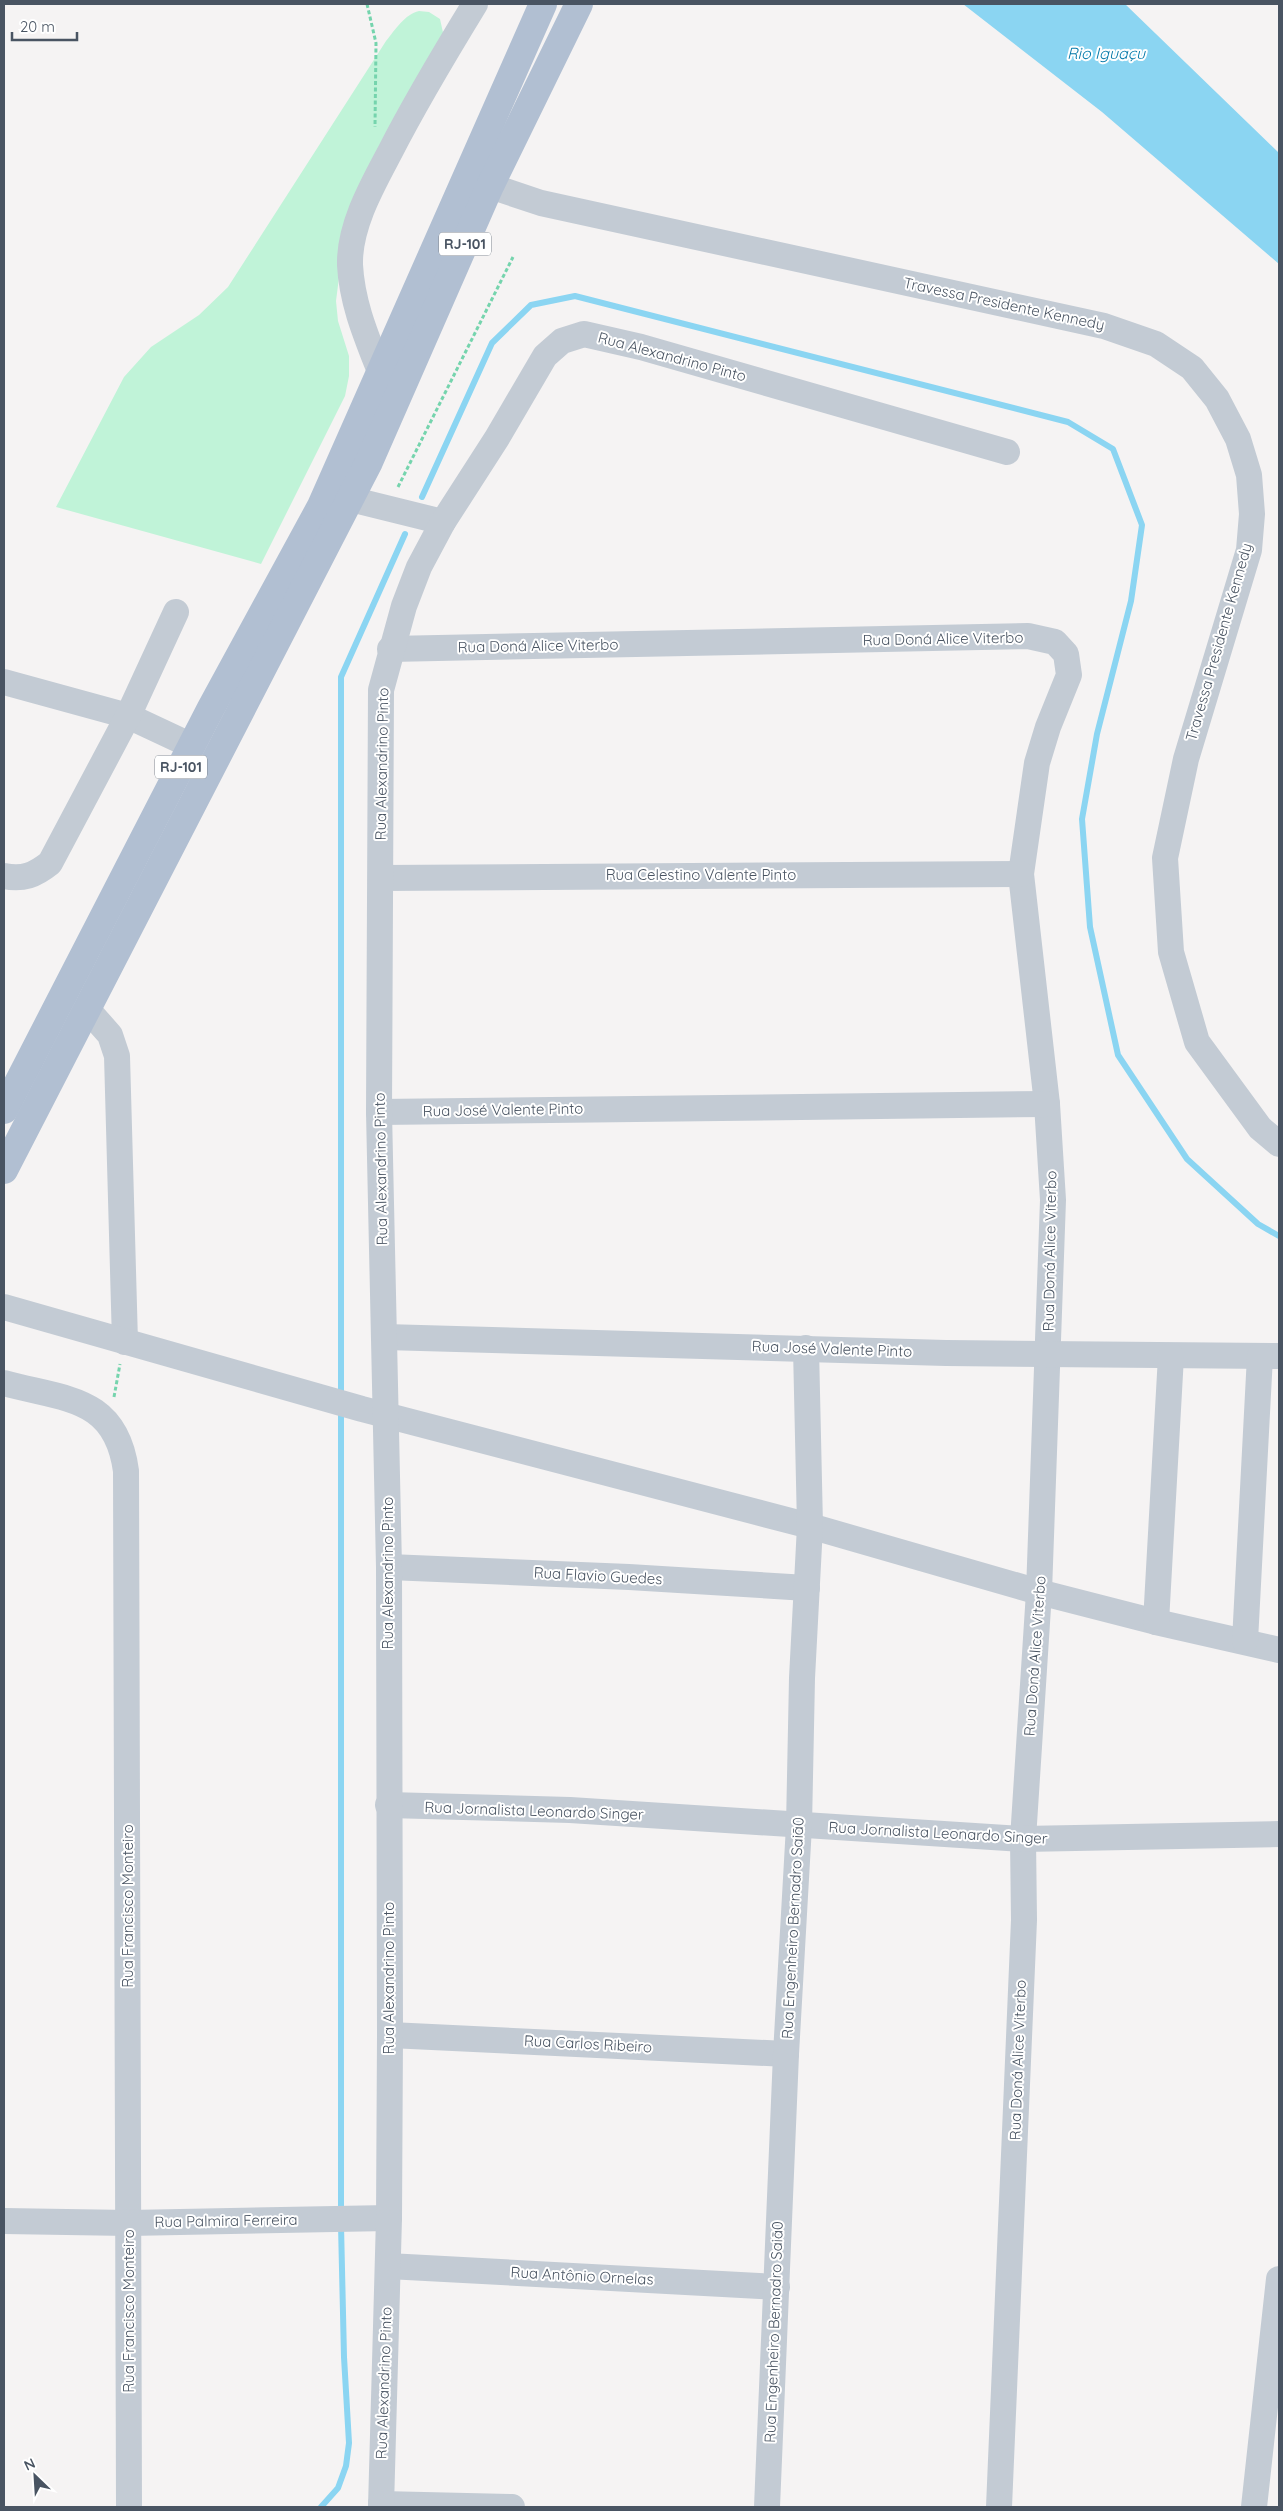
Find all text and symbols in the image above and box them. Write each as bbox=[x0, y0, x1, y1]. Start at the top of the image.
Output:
scale bar bbox=[12, 10, 78, 42]
text: 20 m bbox=[20, 17, 55, 36]
water label: Rio Iguaçu bbox=[1067, 43, 1146, 63]
road number: RJ-101 bbox=[439, 232, 491, 255]
street label: Travessa Presidente Kennedy bbox=[902, 273, 1106, 334]
street label: Rua Alexandrino Pinto bbox=[596, 328, 748, 385]
street label: Travessa Presidente Kennedy bbox=[1181, 541, 1256, 743]
street label: Rua Doná Alice Viterbo bbox=[862, 628, 1024, 649]
street label: Rua Doná Alice Viterbo bbox=[457, 635, 619, 656]
street label: Rua Alexandrino Pinto bbox=[371, 687, 392, 841]
road number: RJ-101 bbox=[155, 756, 207, 779]
street label: Rua Celestino Valente Pinto bbox=[606, 865, 796, 884]
street label: Rua Alexandrino Pinto bbox=[370, 1092, 391, 1246]
street label: Rua José Valente Pinto bbox=[423, 1099, 583, 1120]
street label: Rua Doná Alice Viterbo bbox=[1039, 1170, 1060, 1332]
street label: Rua José Valente Pinto bbox=[751, 1336, 913, 1361]
street label: Rua Alexandrino Pinto bbox=[378, 1497, 397, 1649]
street label: Rua Flavio Guedes bbox=[533, 1563, 663, 1588]
street label: Rua Doná Alice Viterbo bbox=[1019, 1575, 1050, 1737]
street label: Rua Jornalista Leonardo Singer bbox=[424, 1797, 644, 1824]
street label: Rua Engenheiro Bernadro Saiā0 bbox=[777, 1817, 808, 2039]
street label: Rua Jornalista Leonardo Singer bbox=[828, 1817, 1048, 1848]
street label: Rua Francisco Monteiro bbox=[118, 1824, 137, 1988]
street label: Rua Alexandrino Pinto bbox=[379, 1902, 398, 2054]
street label: Rua Doná Alice Viterbo bbox=[1005, 1979, 1030, 2141]
street label: Rua Carlos Ribeiro bbox=[523, 2031, 653, 2056]
street label: Rua Palmira Ferreira bbox=[154, 2210, 298, 2231]
street label: Rua Engenheiro Bernadro Saiā0 bbox=[760, 2221, 787, 2443]
street label: Rua Francisco Monteiro bbox=[119, 2229, 138, 2393]
street label: Rua Antônio Ornelas bbox=[510, 2262, 654, 2289]
street label: Rua Alexandrino Pinto bbox=[371, 2306, 396, 2460]
north arrow bbox=[10, 2451, 60, 2501]
text: N bbox=[21, 2454, 38, 2475]

